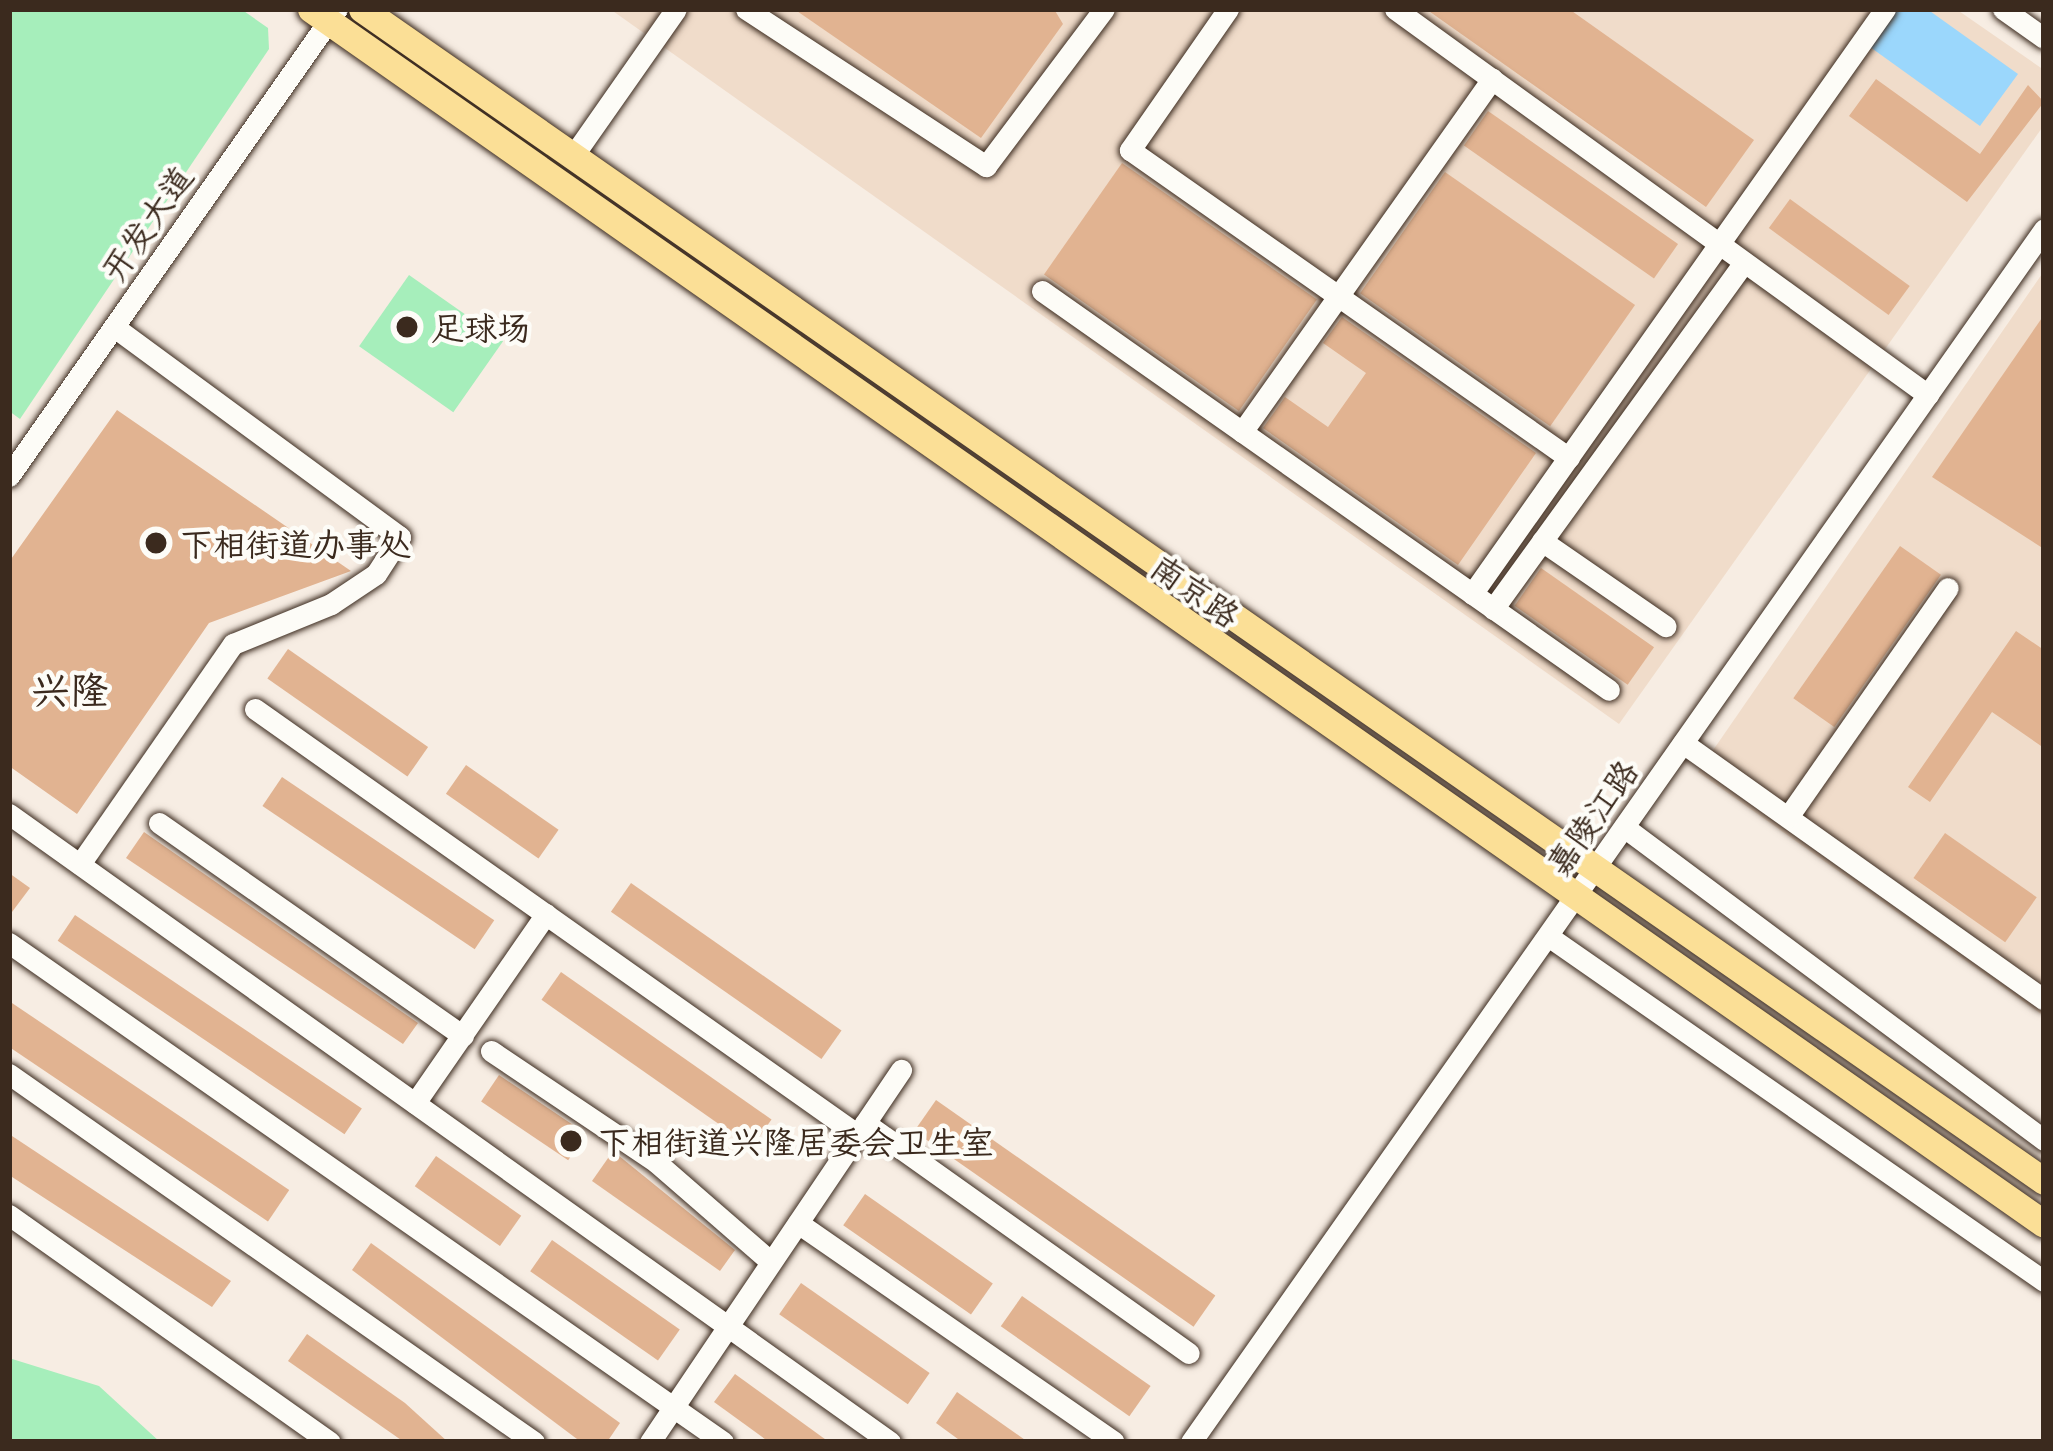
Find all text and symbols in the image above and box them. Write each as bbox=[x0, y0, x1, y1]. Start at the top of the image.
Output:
street label: 开发大道 bbox=[92, 158, 200, 288]
place label: 足球场 bbox=[431, 307, 530, 347]
marker: 足球场 bbox=[394, 314, 420, 340]
place label: 下相街道办事处 bbox=[180, 523, 411, 563]
marker: 下相街道办事处 bbox=[143, 530, 169, 556]
street label: 南京路 bbox=[1144, 545, 1248, 635]
district label: 兴隆 bbox=[31, 665, 109, 711]
street label: 嘉陵江路 bbox=[1537, 752, 1645, 882]
place label: 下相街道兴隆居委会卫生室 bbox=[598, 1121, 994, 1161]
marker: 下相街道兴隆居委会卫生室 bbox=[555, 1125, 587, 1157]

